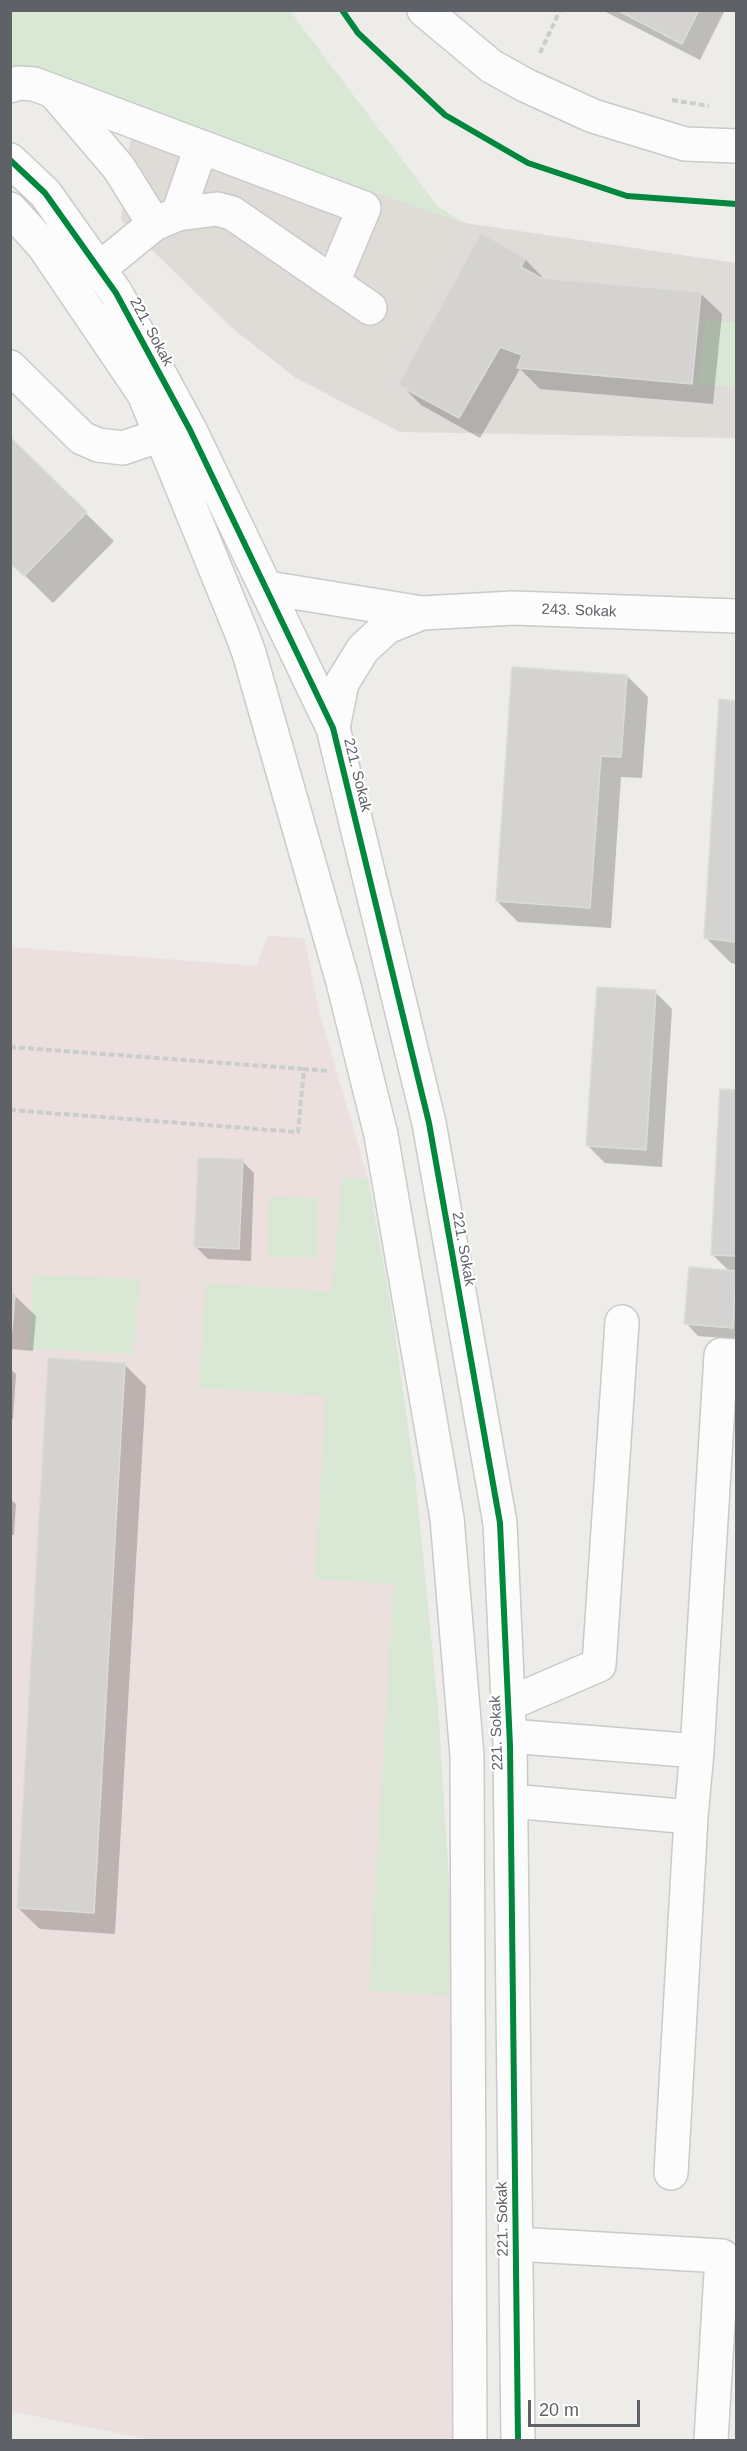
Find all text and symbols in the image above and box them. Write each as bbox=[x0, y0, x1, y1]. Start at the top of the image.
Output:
street label: 221. Sokak bbox=[125, 295, 177, 369]
street label: 243. Sokak bbox=[541, 601, 617, 621]
street label: 221. Sokak bbox=[339, 736, 375, 814]
street label: 221. Sokak bbox=[448, 1210, 478, 1288]
street label: 221. Sokak bbox=[487, 1695, 507, 1771]
street label: 221. Sokak bbox=[493, 2181, 513, 2257]
scale bar bbox=[531, 2388, 644, 2426]
text: 20 m bbox=[539, 2400, 579, 2420]

